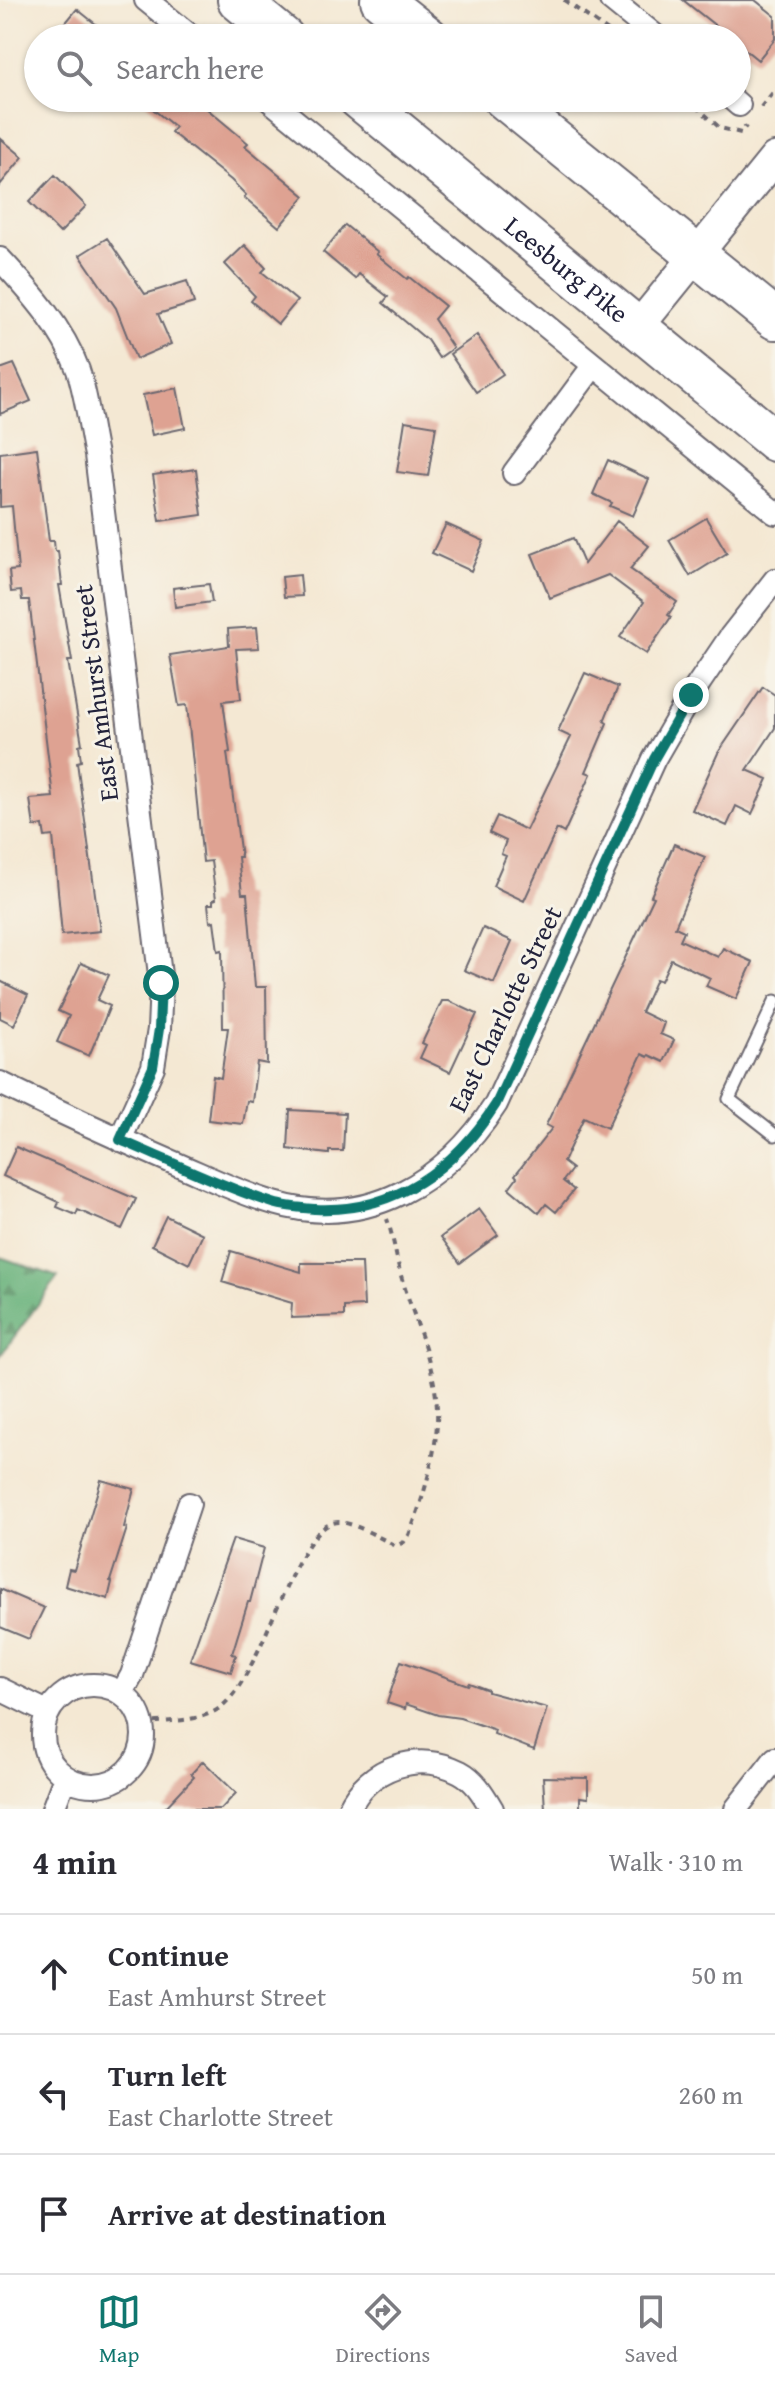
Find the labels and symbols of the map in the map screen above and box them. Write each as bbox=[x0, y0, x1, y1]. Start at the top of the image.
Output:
street label: Leesburg Pike bbox=[496, 206, 637, 332]
street label: East Amhurst Street bbox=[63, 582, 128, 804]
route end bbox=[673, 677, 709, 713]
street label: East Charlotte Street bbox=[438, 899, 571, 1118]
route start bbox=[143, 965, 179, 1001]

